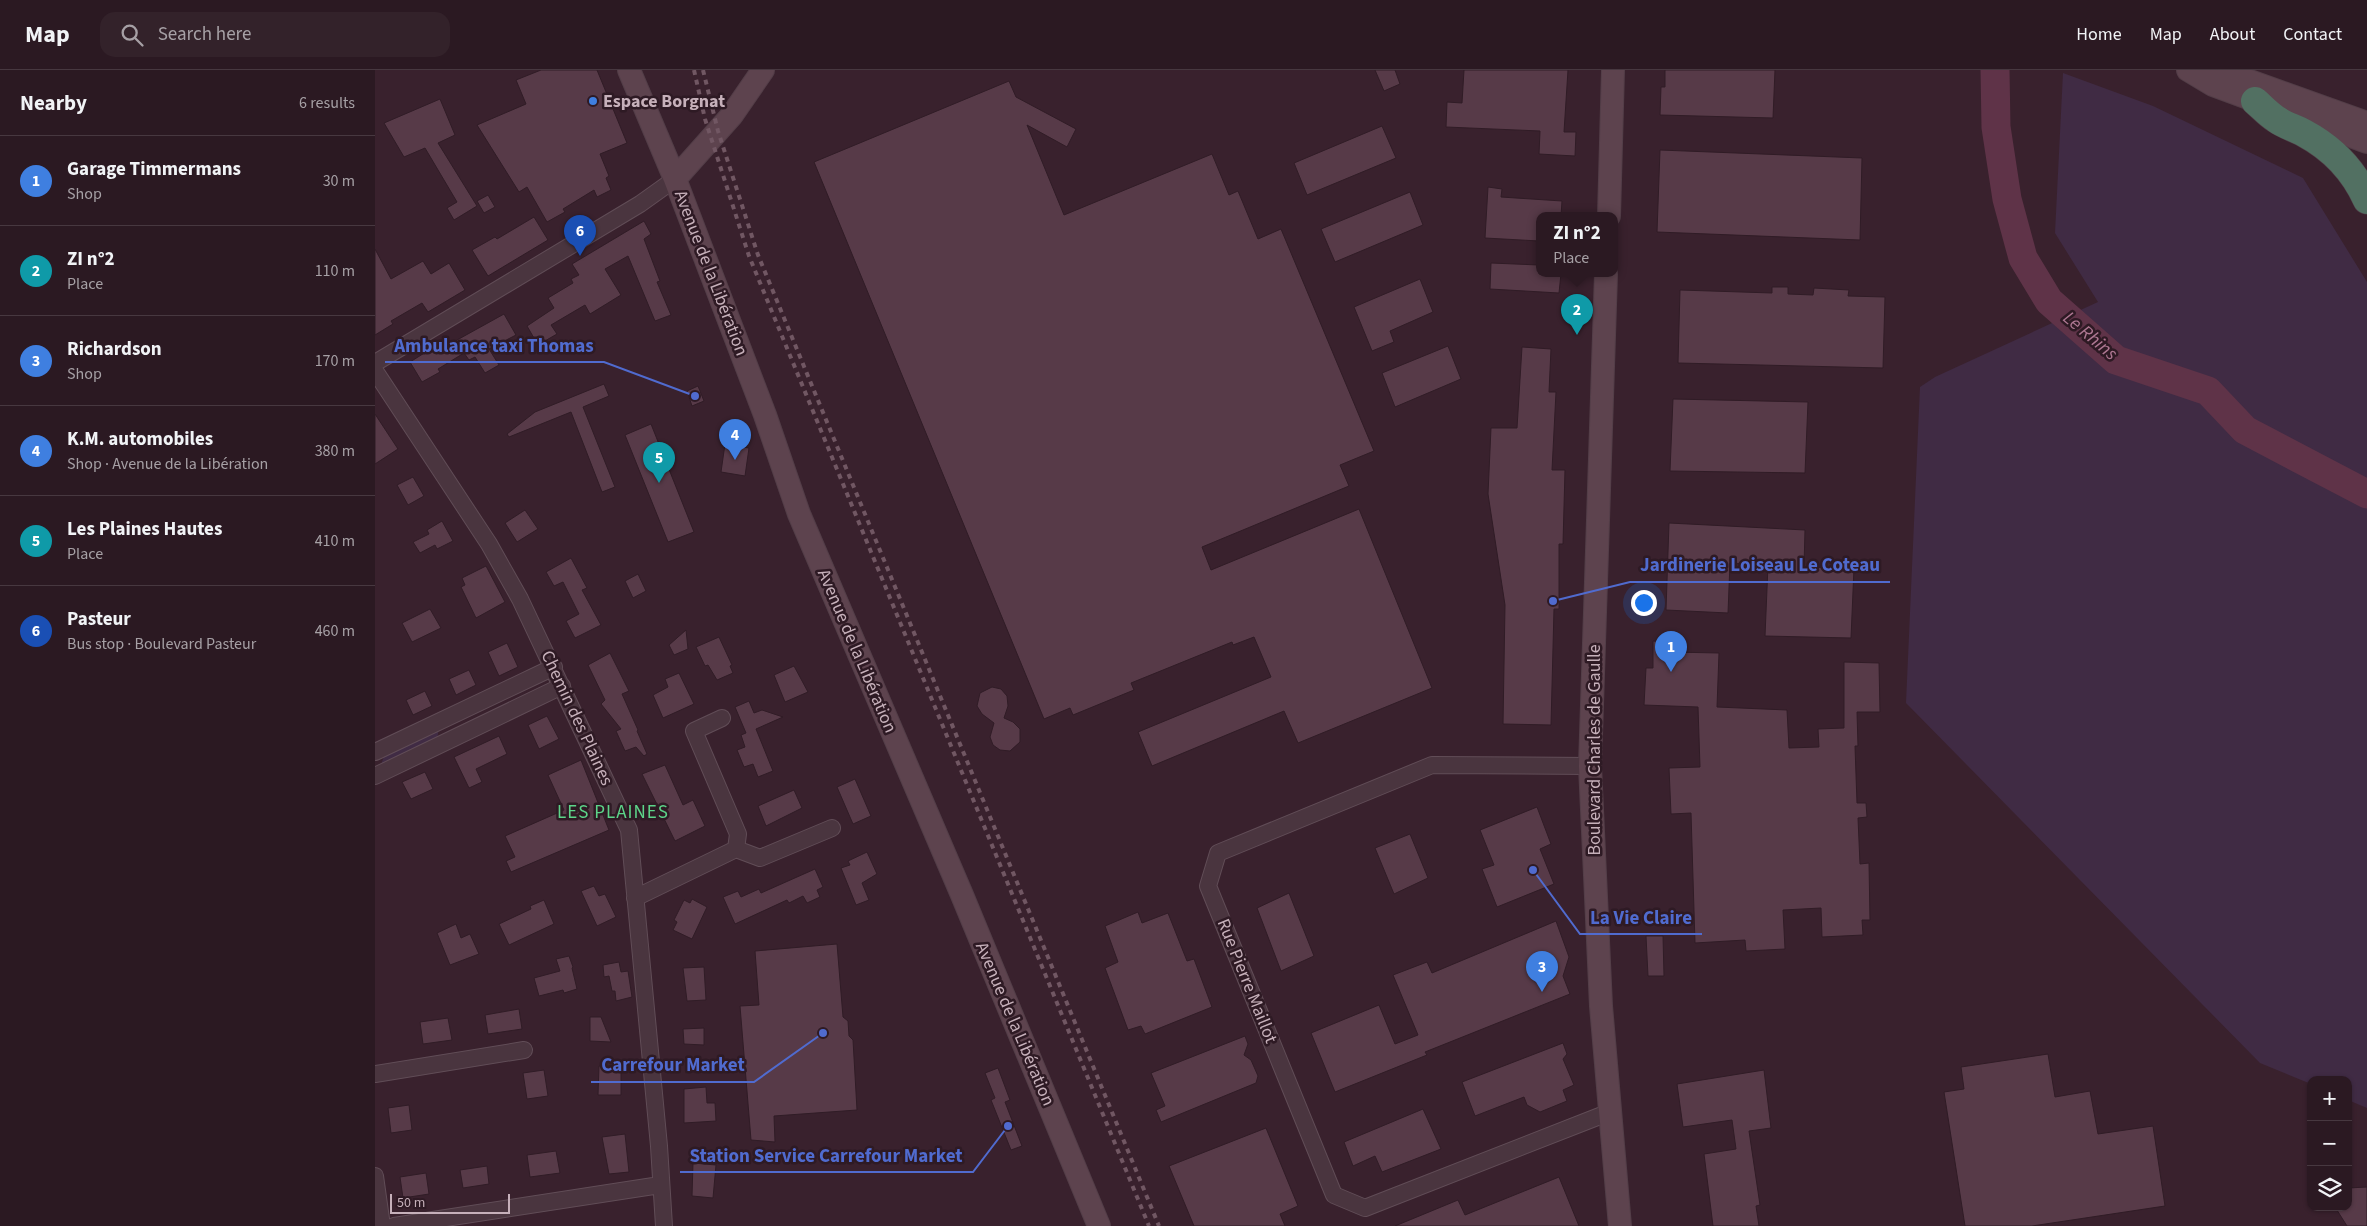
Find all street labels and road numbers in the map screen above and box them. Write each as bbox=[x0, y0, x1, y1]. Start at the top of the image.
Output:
street label: Avenue de la Libération bbox=[668, 187, 754, 359]
street label: Avenue de la Libération bbox=[811, 565, 903, 737]
street label: Boulevard Charles de Gaulle bbox=[1582, 644, 1607, 856]
street label: Chemin des Plaines bbox=[535, 646, 619, 790]
street label: Rue Pierre Maillot bbox=[1211, 915, 1283, 1047]
street label: Avenue de la Libération bbox=[969, 938, 1061, 1110]

